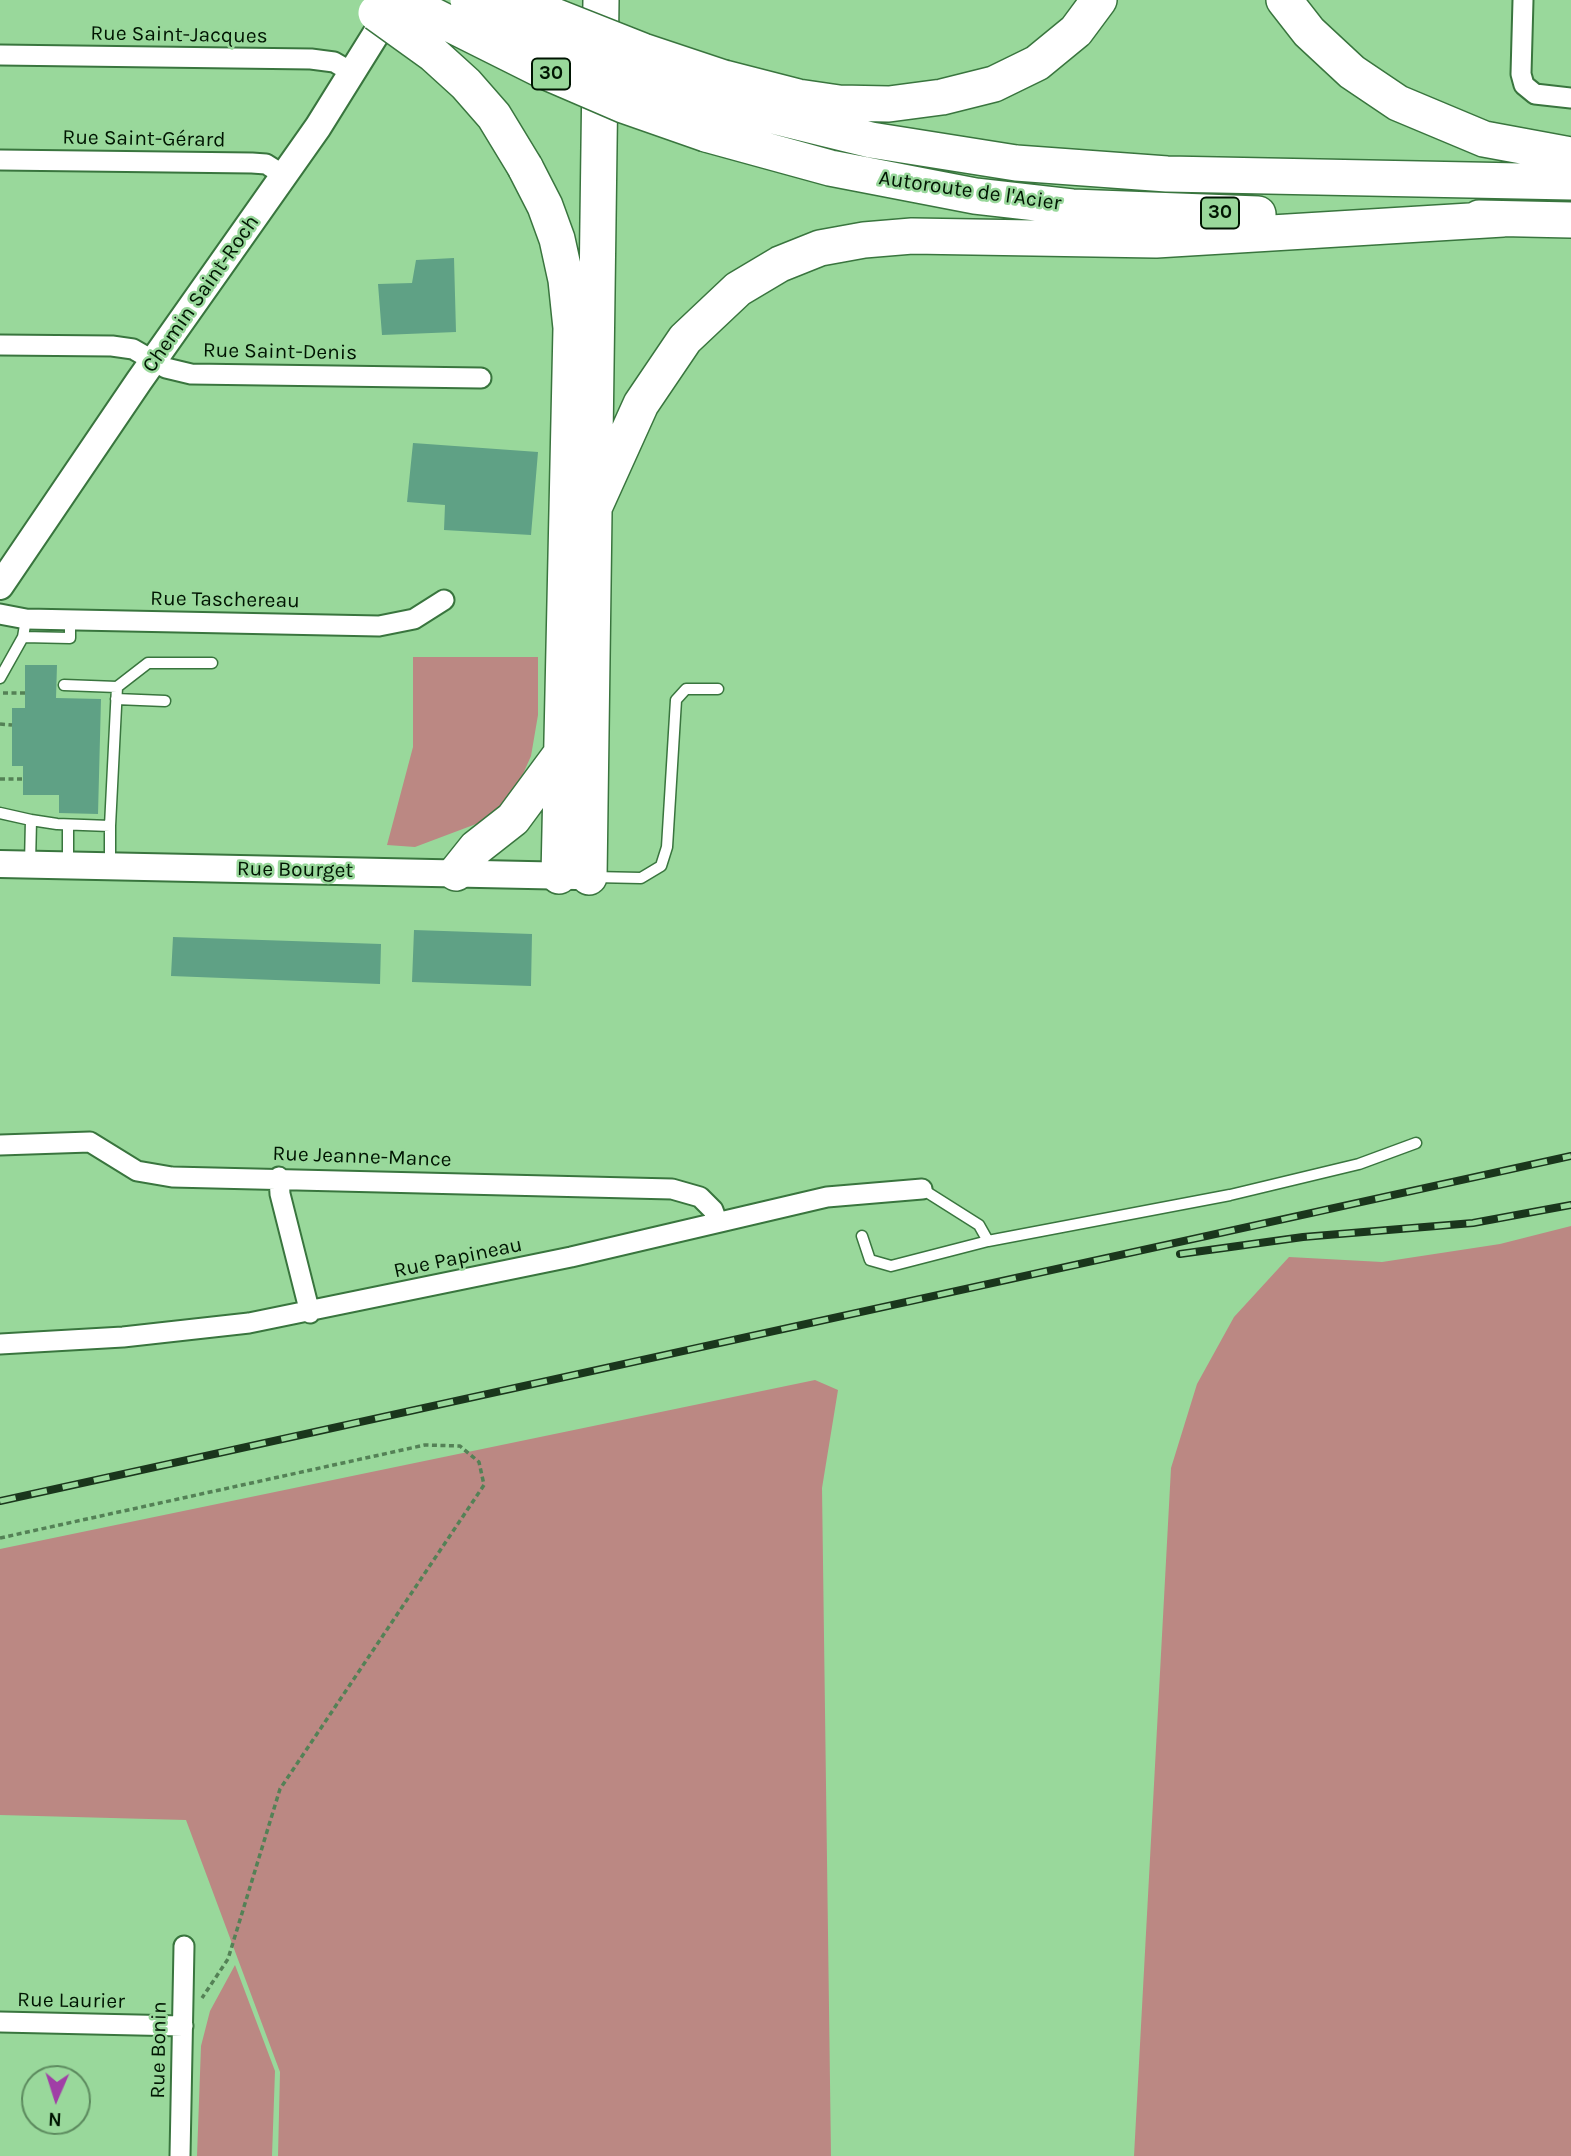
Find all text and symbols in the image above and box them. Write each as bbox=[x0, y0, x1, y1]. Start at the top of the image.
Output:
street label: Rue Saint-Jacques bbox=[90, 21, 268, 49]
road number: 30 bbox=[532, 58, 570, 90]
street label: Rue Saint-Gérard bbox=[62, 125, 226, 153]
street label: Autoroute de l'Acier bbox=[877, 166, 1063, 216]
road number: 30 bbox=[1201, 197, 1239, 228]
street label: Chemin Saint-Roch bbox=[137, 211, 265, 377]
street label: Rue Saint-Denis bbox=[203, 338, 357, 366]
street label: Rue Taschereau bbox=[150, 586, 300, 614]
street label: Rue Bourget bbox=[237, 856, 353, 884]
street label: Rue Jeanne-Mance bbox=[272, 1141, 452, 1173]
street label: Rue Papineau bbox=[391, 1232, 525, 1284]
street label: Rue Laurier bbox=[17, 1987, 125, 2015]
street label: Rue Bonin bbox=[146, 2001, 172, 2099]
north arrow bbox=[21, 2065, 91, 2135]
text: N bbox=[48, 2108, 62, 2130]

